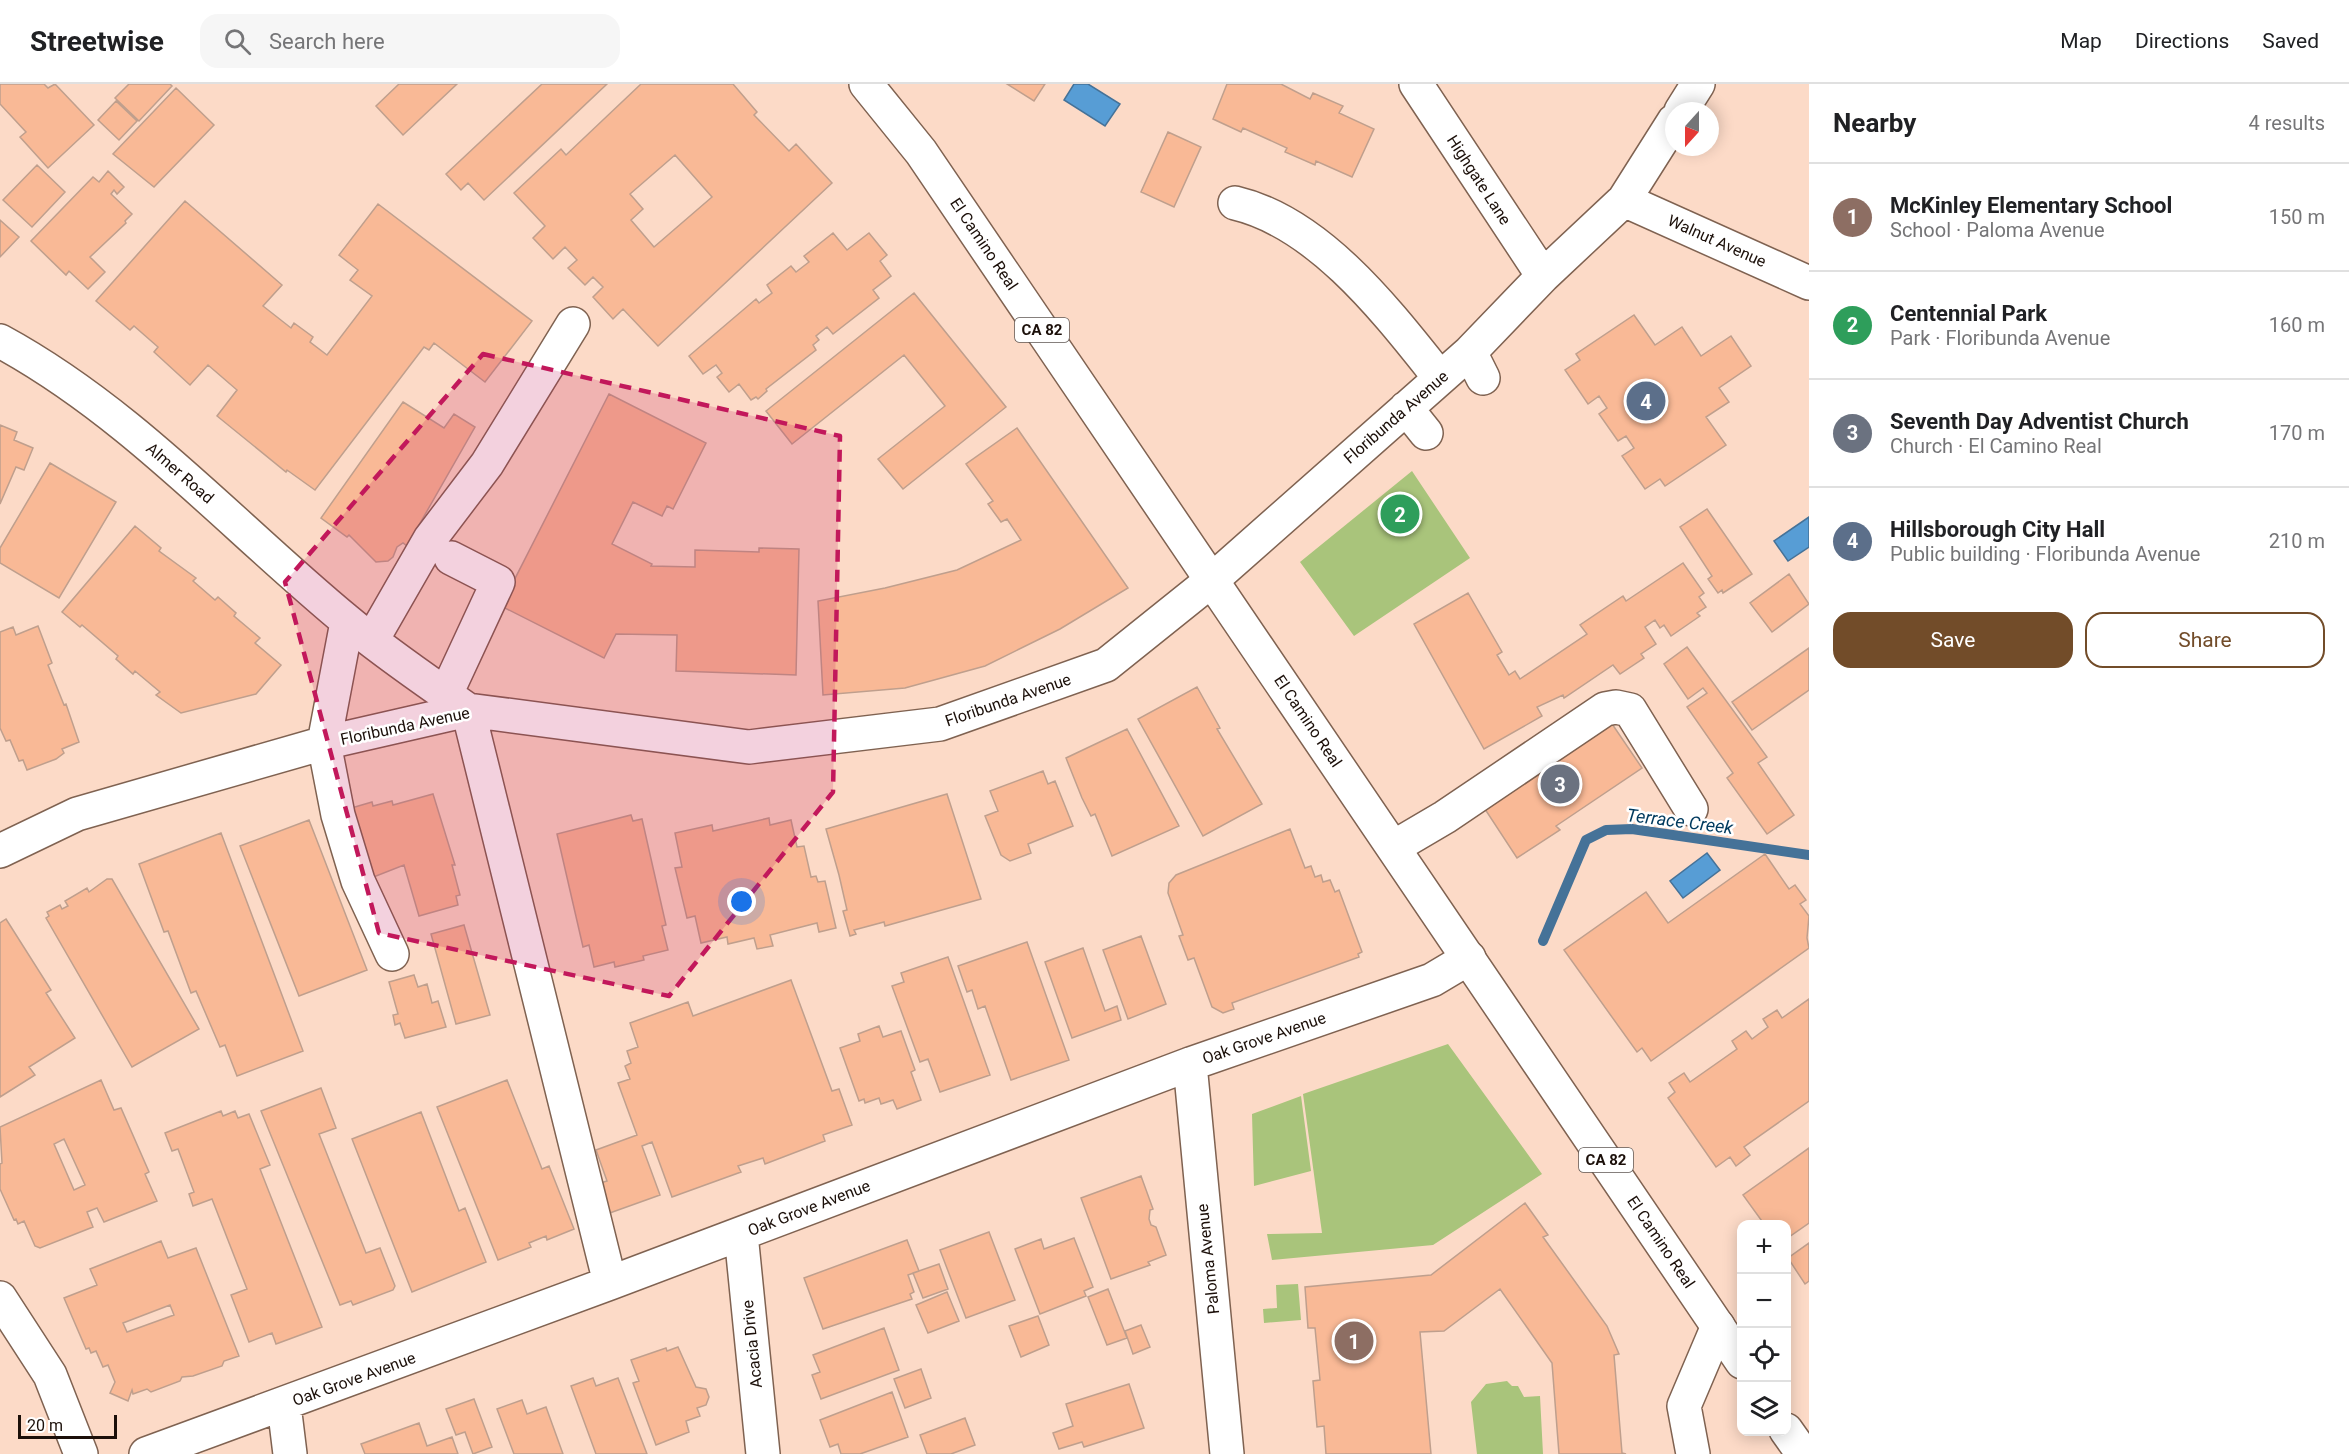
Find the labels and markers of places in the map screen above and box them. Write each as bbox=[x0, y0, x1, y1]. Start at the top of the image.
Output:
pin: 4 bbox=[1626, 378, 1666, 424]
pin: 2 bbox=[1380, 492, 1420, 536]
pin: 3 bbox=[1540, 762, 1580, 806]
pin: 1 bbox=[1334, 1318, 1374, 1364]

